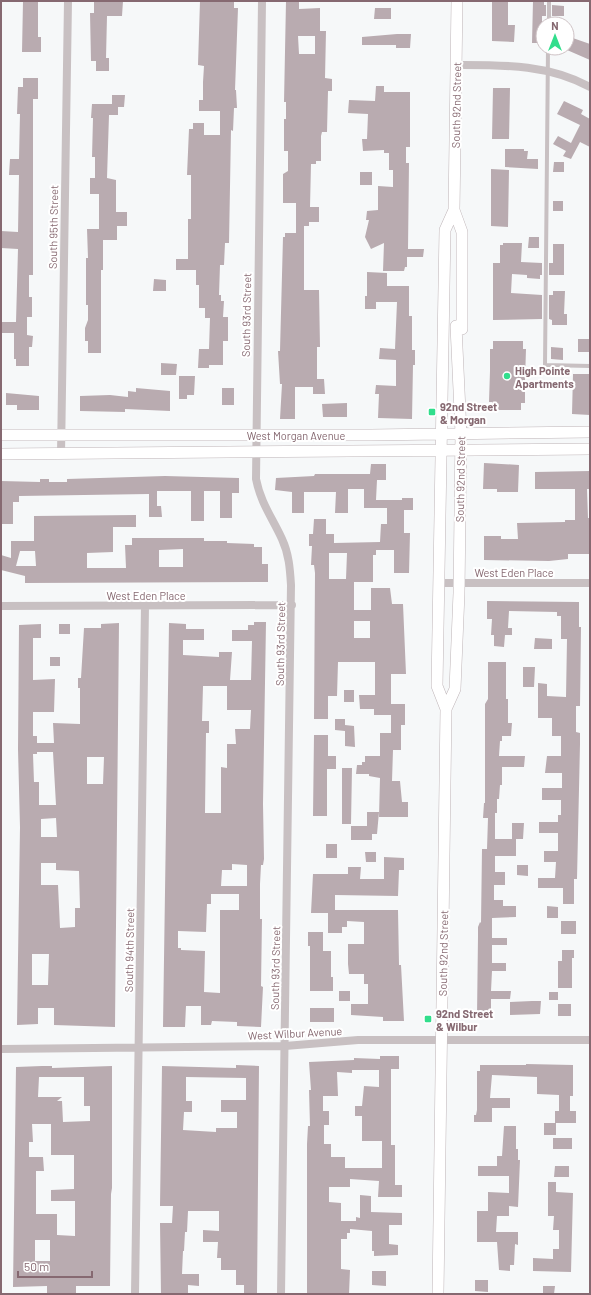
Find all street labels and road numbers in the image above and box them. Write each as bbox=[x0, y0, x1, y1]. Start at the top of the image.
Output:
street label: South 92nd Street bbox=[449, 62, 463, 148]
street label: South 95th Street bbox=[46, 185, 60, 269]
street label: South 93rd Street bbox=[239, 273, 253, 357]
street label: West Morgan Avenue bbox=[247, 429, 345, 442]
street label: South 92nd Street bbox=[453, 436, 467, 522]
street label: West Eden Place bbox=[474, 566, 554, 579]
street label: West Eden Place bbox=[106, 589, 186, 602]
street label: South 93rd Street bbox=[273, 602, 287, 686]
street label: South 94th Street bbox=[122, 908, 136, 992]
street label: South 92nd Street bbox=[436, 910, 450, 996]
street label: South 93rd Street bbox=[268, 926, 282, 1010]
street label: West Wilbur Avenue bbox=[248, 1024, 343, 1042]

